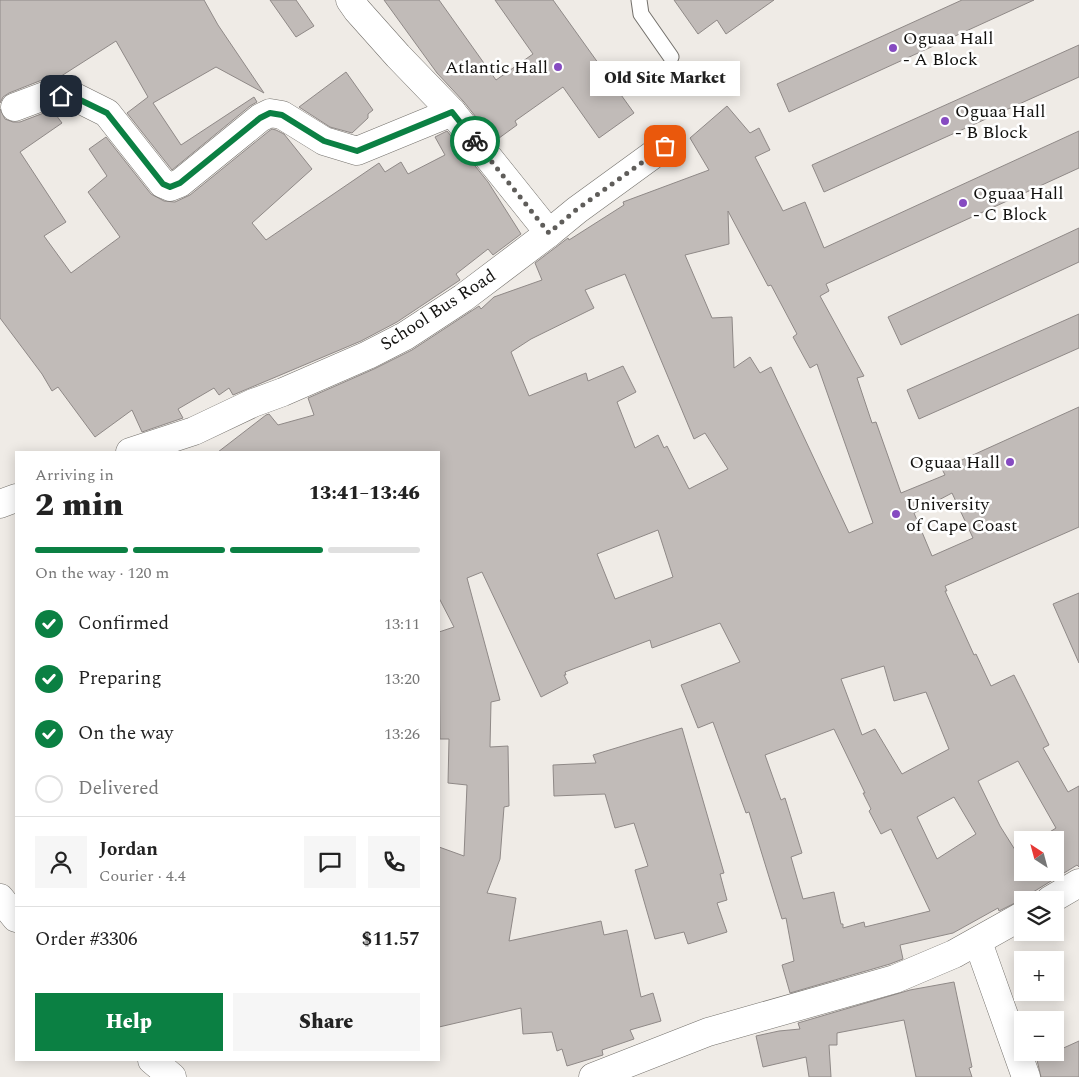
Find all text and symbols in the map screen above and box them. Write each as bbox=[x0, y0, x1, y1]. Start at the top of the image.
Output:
place label: Oguaa Hall - A Block bbox=[903, 25, 993, 73]
marker: Oguaa Hall - A Block bbox=[887, 42, 899, 54]
place label: Atlantic Hall bbox=[445, 54, 548, 81]
marker: Atlantic Hall bbox=[552, 61, 564, 73]
callout: Old Site Market bbox=[590, 61, 740, 96]
text: Old Site Market bbox=[604, 66, 726, 90]
pin bbox=[40, 75, 82, 117]
icon: home bbox=[47, 82, 75, 110]
place label: Oguaa Hall - B Block bbox=[955, 98, 1045, 146]
marker: Oguaa Hall - B Block bbox=[939, 115, 951, 127]
courier bbox=[450, 116, 500, 166]
pin bbox=[644, 125, 686, 167]
icon: bike bbox=[461, 127, 489, 155]
icon: bag bbox=[651, 132, 679, 160]
place label: Oguaa Hall - C Block bbox=[973, 180, 1063, 228]
marker: Oguaa Hall - C Block bbox=[957, 197, 969, 209]
street label: School Bus Road bbox=[375, 262, 501, 358]
place label: Oguaa Hall bbox=[910, 449, 1000, 476]
marker: Oguaa Hall bbox=[1004, 456, 1016, 468]
text: Arriving in bbox=[35, 463, 114, 487]
text: 13:41–13:46 bbox=[309, 479, 420, 508]
text: 2 min bbox=[35, 481, 123, 530]
place label: University of Cape Coast bbox=[906, 491, 1017, 539]
marker: University of Cape Coast bbox=[890, 508, 902, 520]
text: On the way · 120 m bbox=[35, 561, 169, 585]
text: Confirmed bbox=[78, 609, 169, 638]
icon: check bbox=[35, 610, 63, 638]
text: 13:11 bbox=[384, 612, 420, 636]
text: Preparing bbox=[78, 664, 162, 693]
icon: check bbox=[35, 665, 63, 693]
text: 13:20 bbox=[384, 667, 420, 691]
text: On the way bbox=[78, 719, 174, 748]
icon: check bbox=[35, 720, 63, 748]
text: 13:26 bbox=[384, 722, 420, 746]
text: Delivered bbox=[78, 774, 159, 803]
north arrow bbox=[1014, 831, 1064, 881]
map controls bbox=[1014, 831, 1064, 1061]
text: Jordan bbox=[99, 835, 158, 864]
button: person bbox=[35, 836, 87, 888]
button: chat bbox=[304, 836, 356, 888]
button: phone bbox=[368, 836, 420, 888]
text: Courier · 4.4 bbox=[99, 864, 186, 888]
button: layers bbox=[1014, 891, 1064, 941]
text: Order #3306 bbox=[35, 925, 138, 954]
text: $11.57 bbox=[362, 925, 420, 954]
button: + bbox=[1014, 951, 1064, 1001]
button: Help bbox=[35, 993, 223, 1051]
button: Share bbox=[233, 993, 420, 1051]
button: − bbox=[1014, 1011, 1064, 1061]

